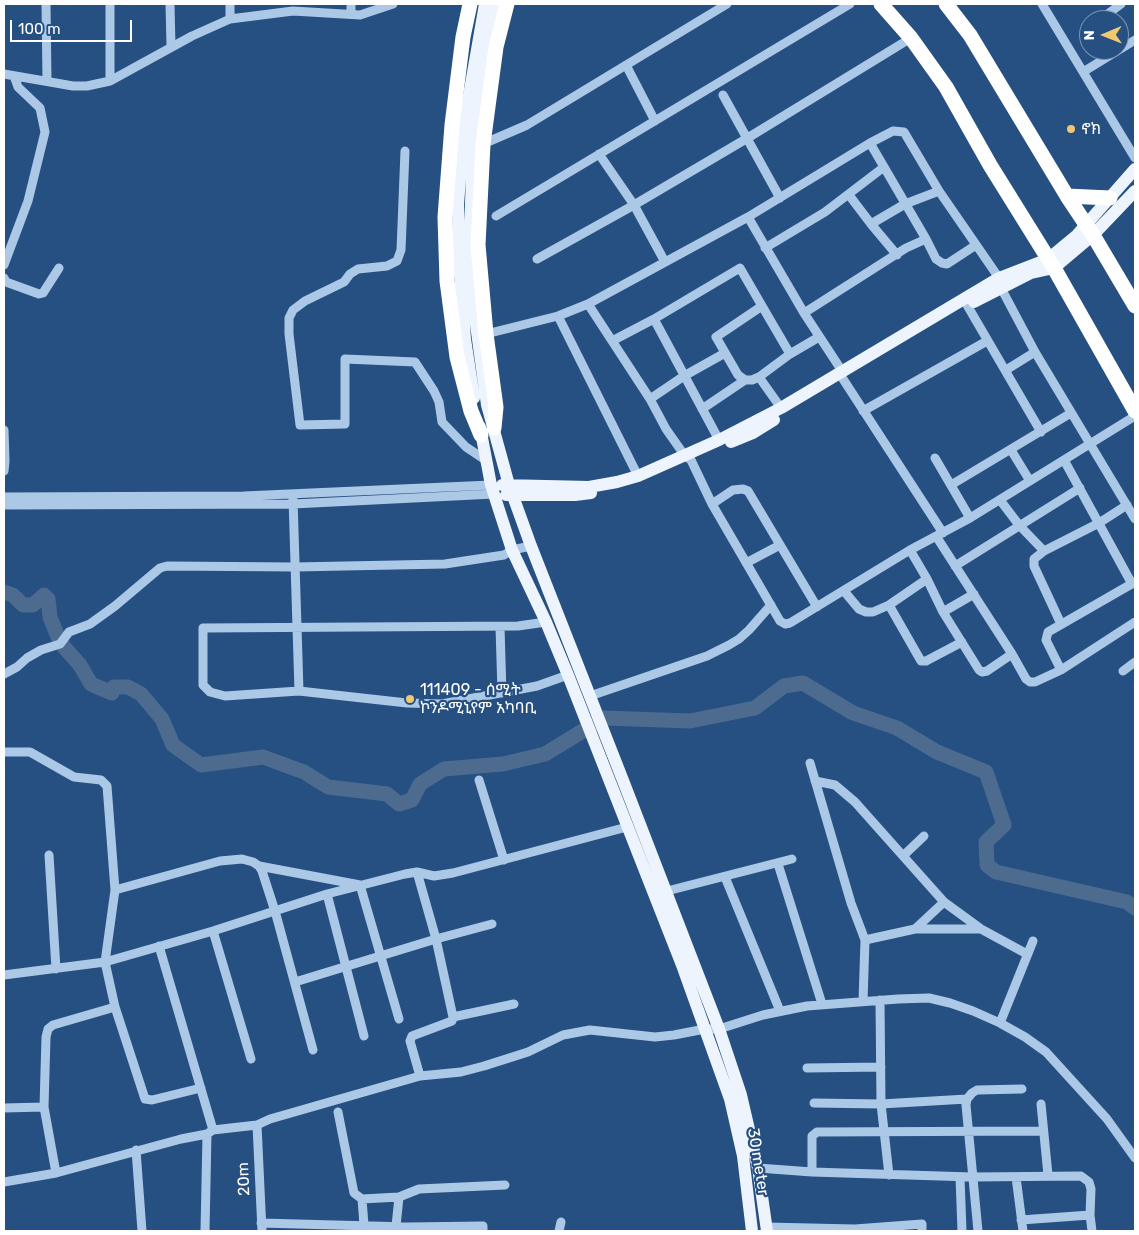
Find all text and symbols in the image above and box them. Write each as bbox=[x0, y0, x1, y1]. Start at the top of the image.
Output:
scale bar bbox=[12, 10, 135, 42]
north arrow bbox=[1079, 10, 1129, 60]
text: 100 m bbox=[18, 20, 60, 38]
text: N bbox=[1081, 30, 1098, 40]
place label: ኖክ bbox=[1081, 119, 1101, 139]
marker: ኖክ bbox=[1065, 123, 1077, 135]
place label: 111409 - ሰሚት ኮንዶሚኒየም አካባቢ bbox=[420, 680, 536, 718]
marker: 111409 - ሰሚት ኮንዶሚኒየም አካባቢ bbox=[404, 693, 416, 705]
street label: 30 meter bbox=[743, 1127, 773, 1197]
street label: 20m bbox=[234, 1162, 254, 1196]

